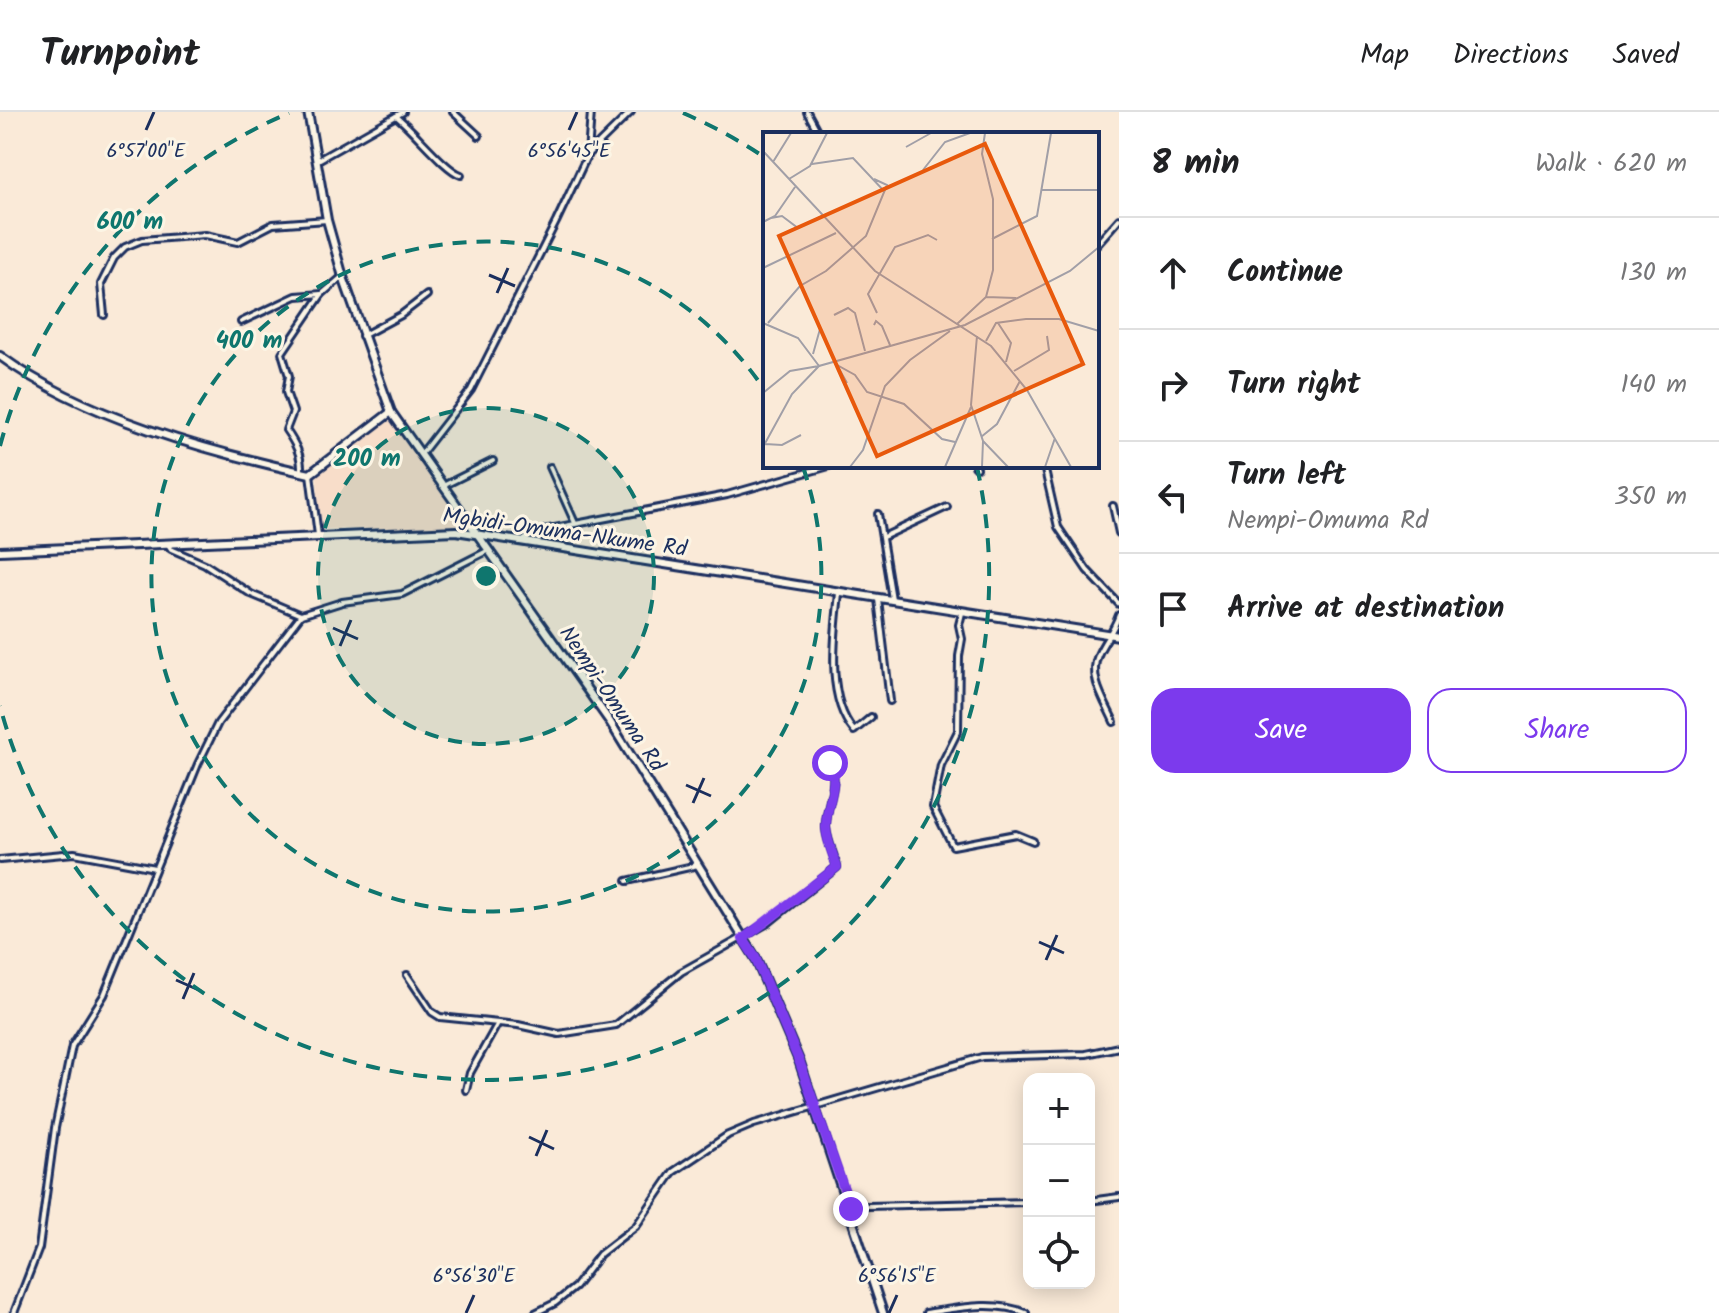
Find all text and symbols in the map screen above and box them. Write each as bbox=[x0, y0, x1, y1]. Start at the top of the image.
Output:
text: Turnpoint bbox=[40, 25, 200, 85]
text: Map bbox=[1360, 33, 1409, 78]
text: Directions bbox=[1453, 33, 1569, 78]
text: Saved bbox=[1613, 33, 1679, 78]
inset map bbox=[763, 132, 1099, 468]
text: 6°57'00"E bbox=[106, 136, 187, 168]
text: 6°56'45"E bbox=[528, 136, 612, 168]
text: 8 min bbox=[1151, 137, 1240, 191]
text: Walk · 620 m bbox=[1535, 143, 1687, 185]
text: 600 m bbox=[97, 203, 163, 242]
text: Continue bbox=[1227, 249, 1343, 297]
icon: ahead bbox=[1151, 251, 1195, 295]
text: 130 m bbox=[1620, 252, 1687, 294]
text: 400 m bbox=[216, 322, 282, 361]
text: Turn right bbox=[1227, 361, 1360, 409]
icon: right bbox=[1151, 363, 1195, 407]
text: 140 m bbox=[1620, 364, 1687, 406]
text: 200 m bbox=[333, 440, 401, 479]
text: Turn left bbox=[1227, 452, 1346, 500]
icon: left bbox=[1151, 475, 1195, 519]
text: 350 m bbox=[1614, 476, 1687, 518]
street label: Mgbidi-Omuma-Nkume Rd bbox=[440, 499, 690, 568]
text: Nempi-Omuma Rd bbox=[1227, 500, 1428, 542]
centre of rings bbox=[472, 562, 500, 590]
text: Arrive at destination bbox=[1227, 585, 1504, 633]
icon: arrive bbox=[1151, 587, 1195, 631]
street label: Nempi-Omuma Rd bbox=[549, 619, 674, 781]
button: Save bbox=[1151, 688, 1411, 773]
button: Share bbox=[1427, 688, 1687, 773]
route start bbox=[812, 745, 848, 781]
map controls bbox=[1023, 1073, 1095, 1289]
button: + bbox=[1023, 1073, 1095, 1145]
button: − bbox=[1023, 1145, 1095, 1217]
route end bbox=[833, 1191, 869, 1227]
button: locate bbox=[1023, 1217, 1095, 1289]
text: 6°56'30"E bbox=[433, 1261, 516, 1293]
text: 6°56'15"E bbox=[858, 1261, 937, 1293]

